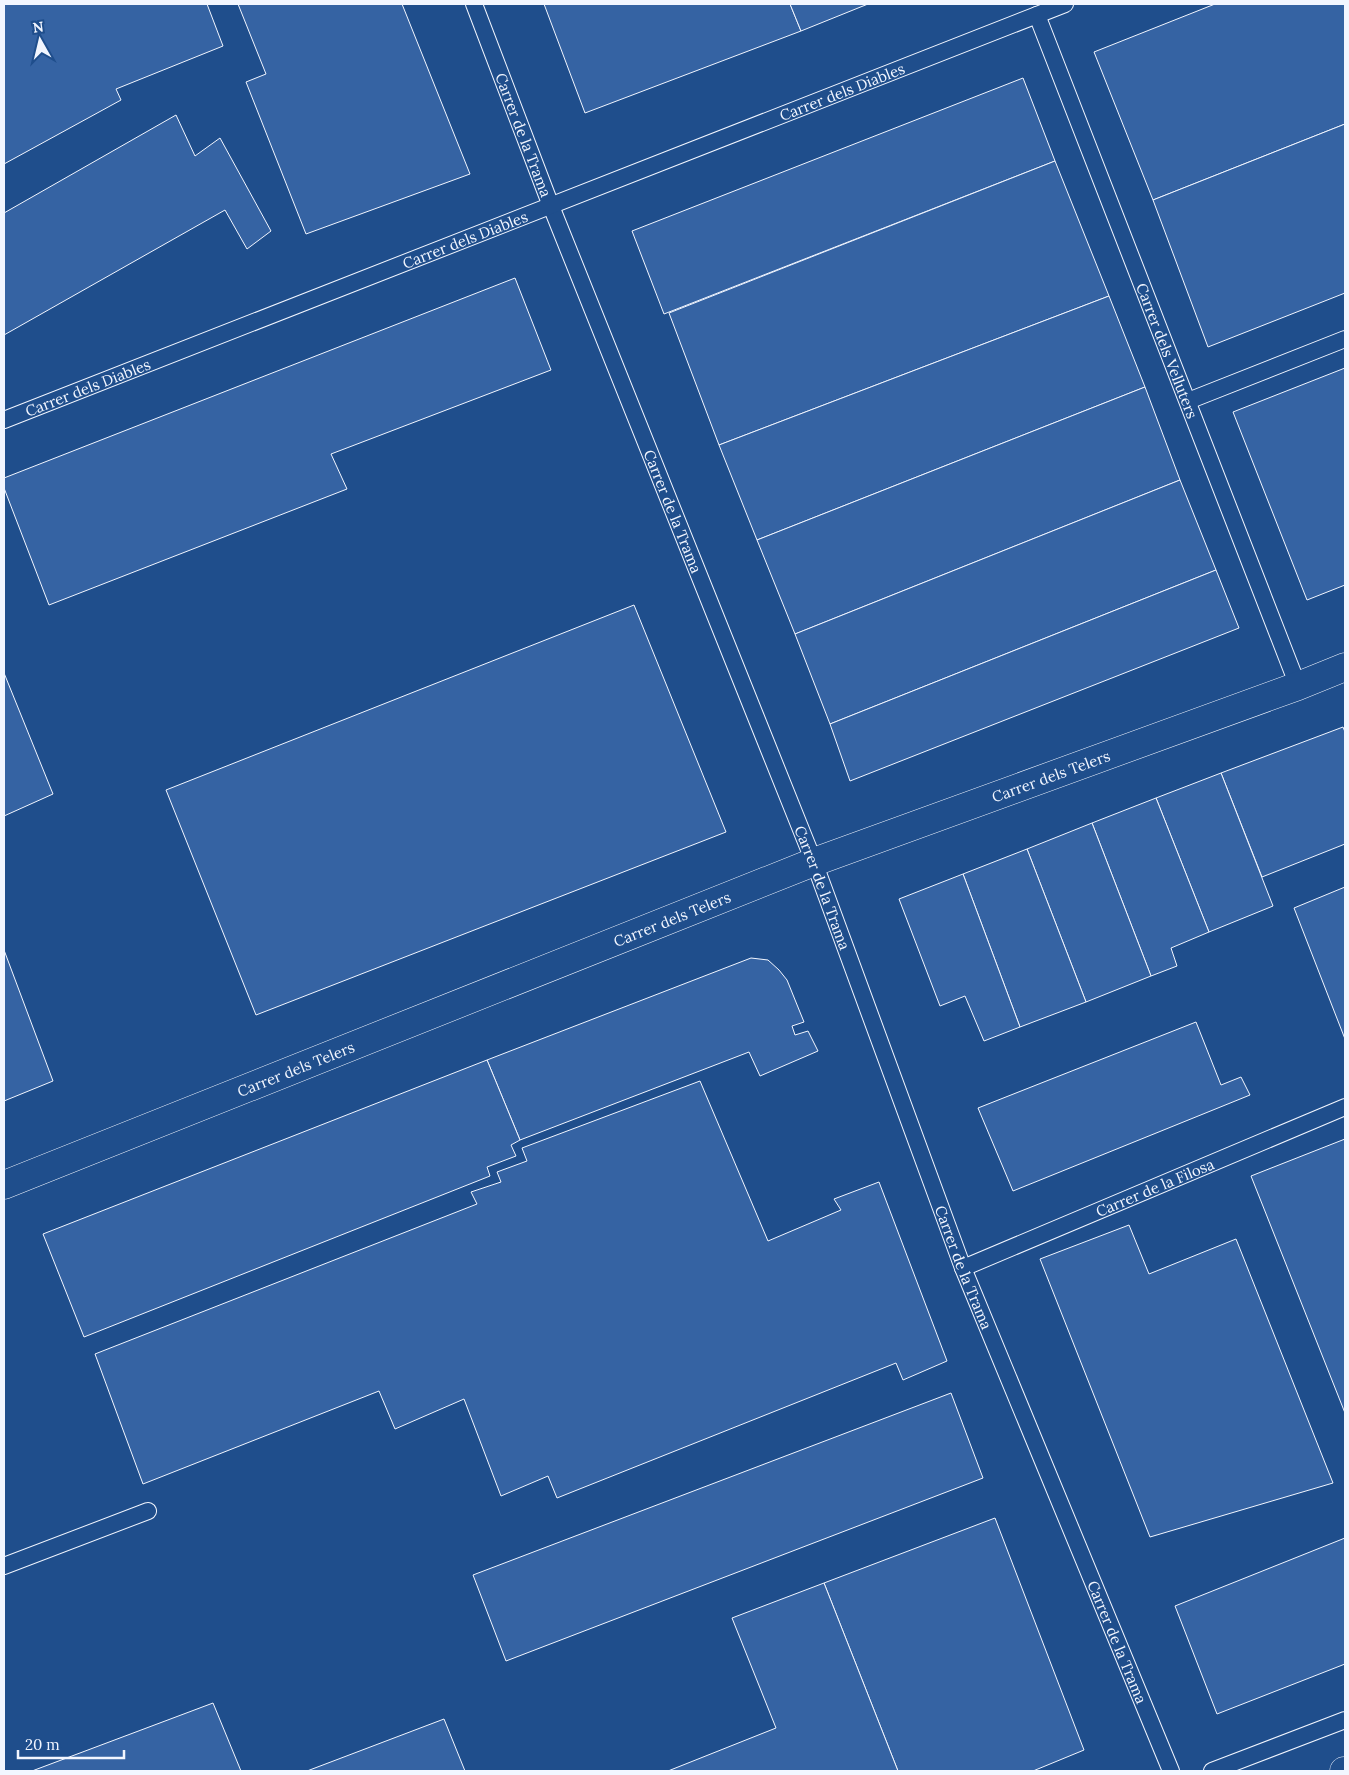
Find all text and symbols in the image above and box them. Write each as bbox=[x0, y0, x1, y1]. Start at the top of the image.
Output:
north arrow bbox=[15, 15, 65, 65]
text: N bbox=[32, 17, 45, 37]
street label: Carrer dels Diables bbox=[777, 58, 907, 125]
street label: Carrer de la Trama bbox=[492, 70, 556, 200]
street label: Carrer dels Diables bbox=[399, 206, 530, 272]
street label: Carrer dels Velluters bbox=[1133, 280, 1202, 421]
street label: Carrer dels Diables bbox=[22, 354, 153, 420]
street label: Carrer de la Trama bbox=[640, 447, 707, 576]
street label: Carrer dels Telers bbox=[989, 746, 1113, 806]
street label: Carrer de la Trama bbox=[791, 823, 855, 953]
street label: Carrer dels Telers bbox=[610, 887, 733, 951]
street label: Carrer dels Telers bbox=[234, 1037, 357, 1101]
street label: Carrer de la Filosa bbox=[1093, 1154, 1217, 1221]
street label: Carrer de la Trama bbox=[931, 1203, 997, 1332]
street label: Carrer de la Trama bbox=[1084, 1578, 1152, 1706]
scale bar bbox=[18, 1728, 124, 1760]
text: 20 m bbox=[25, 1735, 60, 1754]

